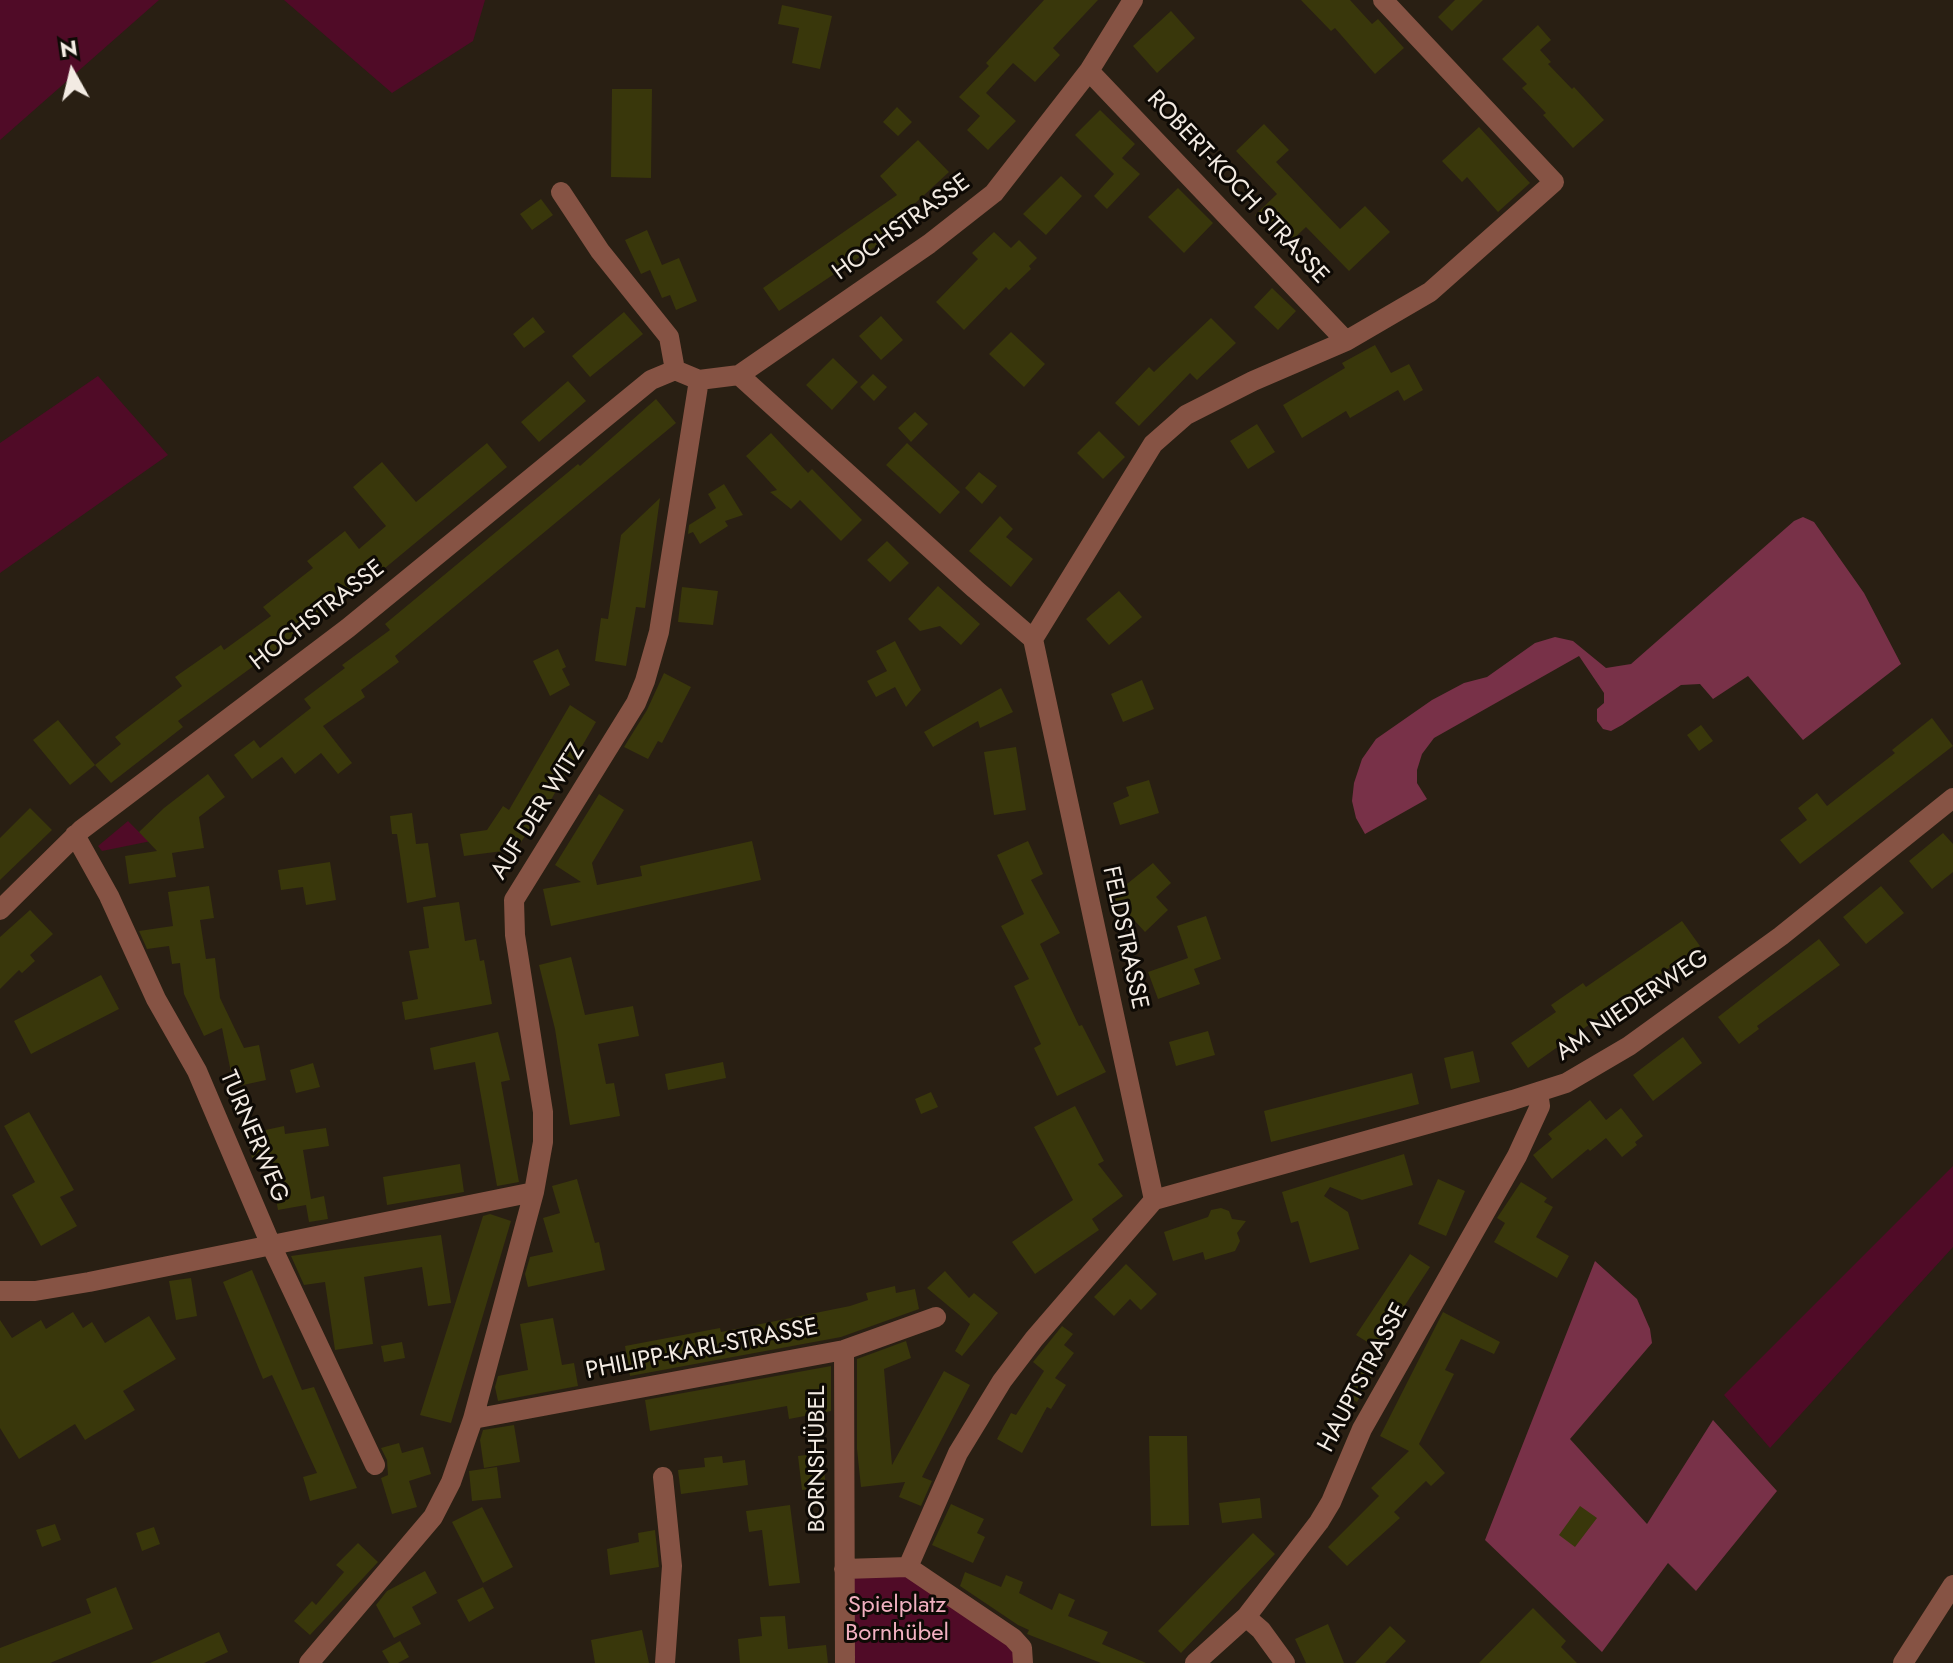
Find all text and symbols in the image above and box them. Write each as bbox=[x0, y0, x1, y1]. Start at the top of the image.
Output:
text: N bbox=[58, 31, 80, 65]
north arrow bbox=[32, 32, 112, 112]
street label: ROBERT-KOCH STRASSE bbox=[1140, 85, 1334, 291]
street label: HOCHSTRASSE bbox=[828, 168, 976, 288]
street label: HOCHSTRASSE bbox=[245, 555, 391, 677]
street label: AUF DER WITZ bbox=[486, 739, 592, 885]
street label: FELDSTRASSE bbox=[1095, 864, 1153, 1012]
street label: AM NIEDERWEG bbox=[1551, 944, 1715, 1068]
street label: TURNERWEG bbox=[212, 1067, 294, 1207]
street label: HAUPTSTRASSE bbox=[1313, 1299, 1415, 1457]
street label: PHILIPP-KARL-STRASSE bbox=[583, 1313, 821, 1387]
street label: BORNSHÜBEL bbox=[804, 1385, 832, 1533]
park label: Spielplatz Bornhübel bbox=[845, 1592, 949, 1648]

